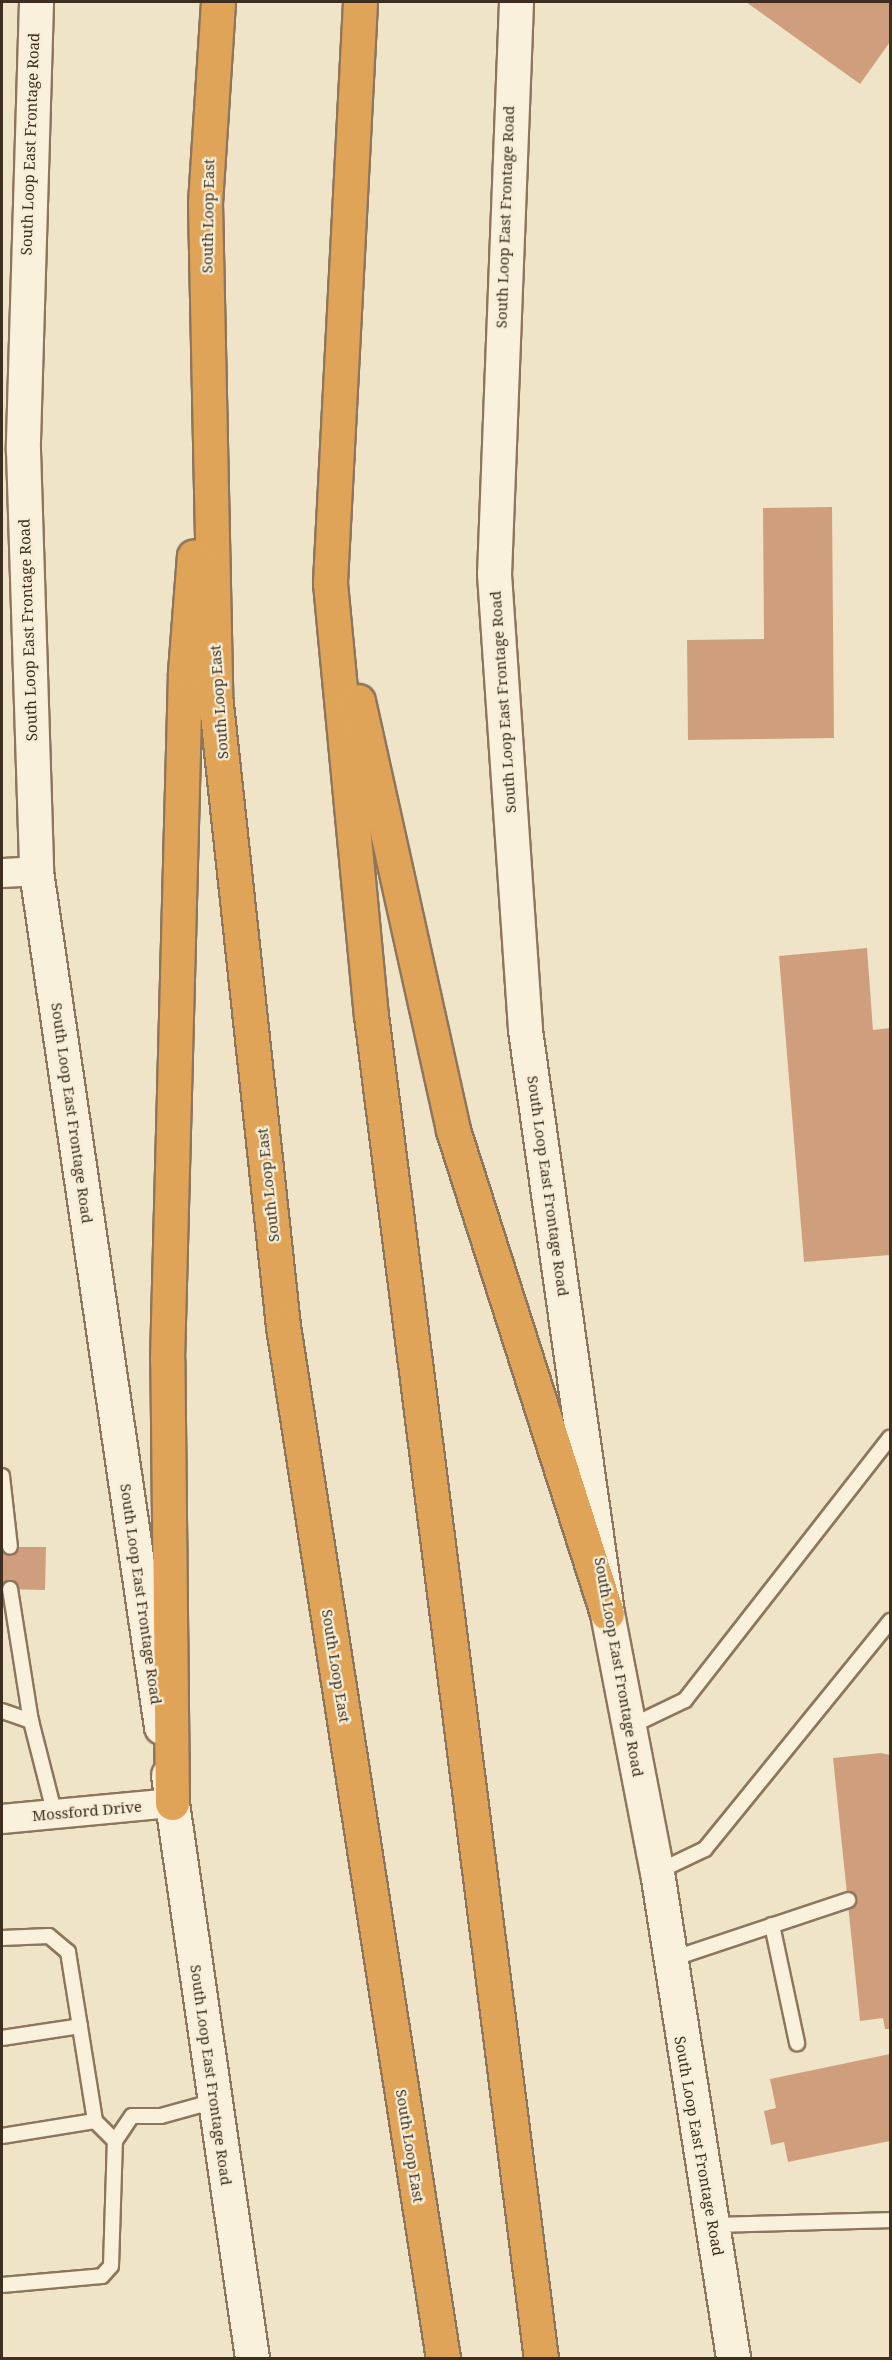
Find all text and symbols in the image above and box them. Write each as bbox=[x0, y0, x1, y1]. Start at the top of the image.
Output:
street label: South Loop East Frontage Road bbox=[17, 32, 43, 256]
street label: South Loop East Frontage Road bbox=[492, 105, 518, 329]
street label: South Loop East bbox=[198, 159, 218, 273]
street label: South Loop East Frontage Road bbox=[15, 518, 41, 742]
street label: South Loop East Frontage Road bbox=[486, 590, 520, 814]
street label: South Loop East bbox=[206, 644, 232, 760]
street label: South Loop East Frontage Road bbox=[48, 1002, 96, 1224]
street label: South Loop East Frontage Road bbox=[524, 1075, 572, 1297]
street label: South Loop East bbox=[253, 1127, 283, 1243]
street label: South Loop East Frontage Road bbox=[117, 1483, 165, 1705]
street label: South Loop East Frontage Road bbox=[591, 1556, 647, 1778]
street label: South Loop East bbox=[318, 1608, 354, 1724]
street label: Mossford Drive bbox=[31, 1797, 143, 1825]
street label: South Loop East Frontage Road bbox=[187, 1964, 235, 2186]
street label: South Loop East Frontage Road bbox=[671, 2035, 727, 2257]
street label: South Loop East bbox=[392, 2088, 428, 2204]

